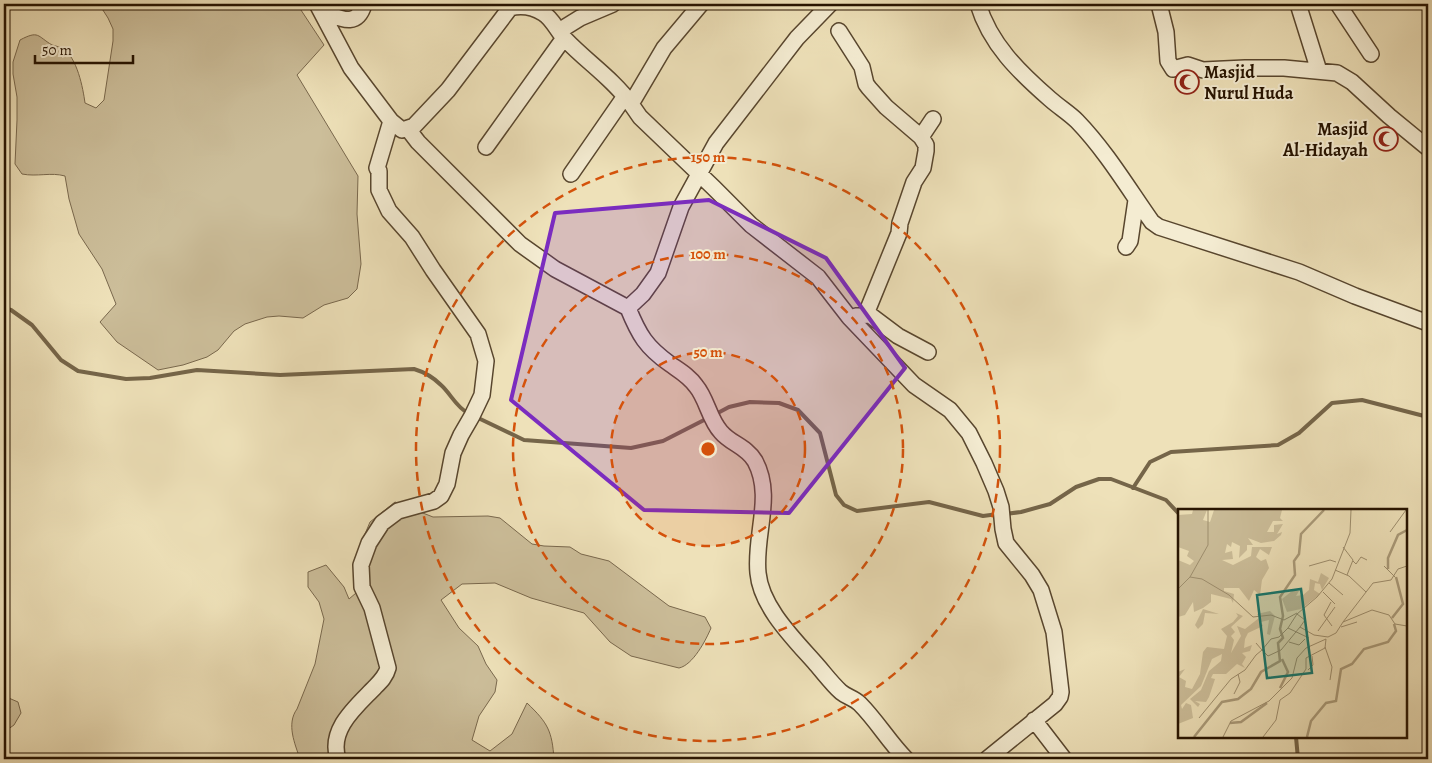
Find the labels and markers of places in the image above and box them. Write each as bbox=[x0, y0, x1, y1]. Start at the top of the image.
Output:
place label: Masjid Nurul Huda bbox=[1204, 60, 1294, 105]
mosque icon: Masjid Nurul Huda bbox=[1174, 69, 1200, 95]
place label: Masjid Al-Hidayah bbox=[1282, 117, 1368, 162]
mosque icon: Masjid Al-Hidayah bbox=[1373, 126, 1399, 152]
centre of rings bbox=[699, 440, 717, 458]

